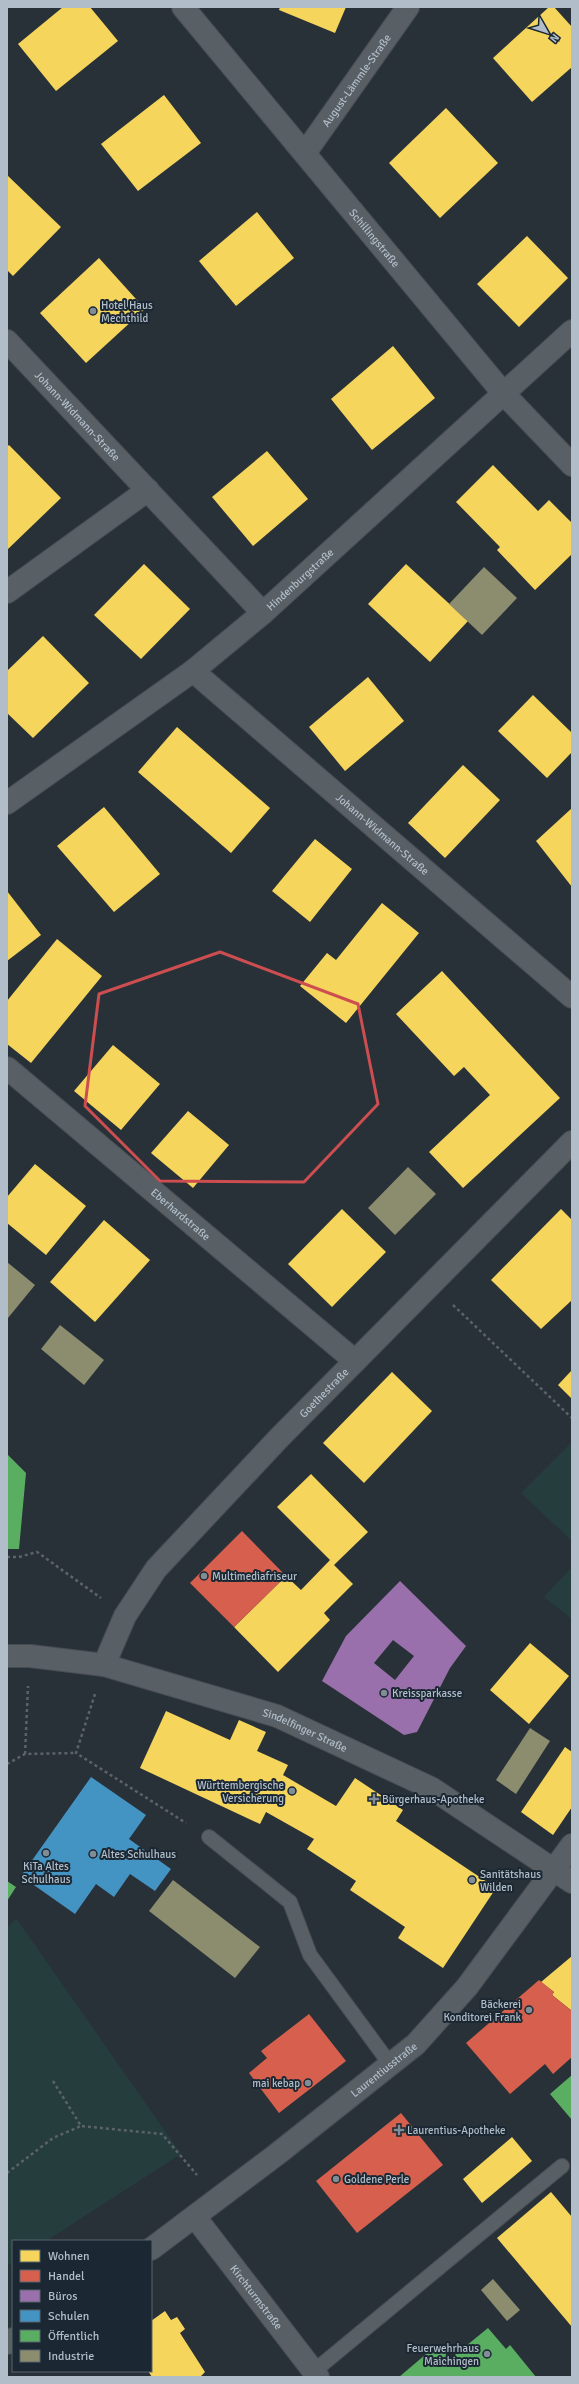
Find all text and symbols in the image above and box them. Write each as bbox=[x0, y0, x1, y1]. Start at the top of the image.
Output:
north arrow bbox=[527, 12, 567, 52]
text: N bbox=[547, 31, 562, 45]
street label: August-Lämmle-Straße bbox=[320, 32, 394, 129]
street label: Schillingstraße bbox=[346, 206, 402, 270]
place label: Hotel Haus Mechthild bbox=[101, 299, 153, 325]
marker: Hotel Haus Mechthild bbox=[88, 306, 98, 316]
street label: Johann-Widmann-Straße bbox=[32, 369, 123, 464]
street label: Hindenburgstraße bbox=[264, 546, 336, 613]
street label: Johann-Widmann-Straße bbox=[333, 791, 431, 878]
street label: Eberhardstraße bbox=[148, 1186, 213, 1243]
street label: Goethestraße bbox=[297, 1366, 351, 1421]
place label: Multimediafriseur bbox=[212, 1570, 297, 1583]
marker: Multimediafriseur bbox=[199, 1571, 209, 1581]
place label: Kreissparkasse bbox=[392, 1687, 462, 1700]
marker: Kreissparkasse bbox=[379, 1688, 389, 1698]
street label: Sindelfinger Straße bbox=[261, 1706, 349, 1755]
place label: Württembergische Versicherung bbox=[197, 1779, 284, 1805]
marker: Württembergische Versicherung bbox=[287, 1786, 297, 1796]
place label: Bürgerhaus-Apotheke bbox=[382, 1793, 485, 1806]
marker: Bürgerhaus-Apotheke bbox=[369, 1794, 379, 1804]
marker: KiTa Altes Schulhaus bbox=[41, 1848, 51, 1858]
place label: Altes Schulhaus bbox=[101, 1848, 176, 1861]
marker: Altes Schulhaus bbox=[88, 1849, 98, 1859]
place label: KiTa Altes Schulhaus bbox=[22, 1860, 71, 1886]
place label: Sanitätshaus Wilden bbox=[480, 1868, 541, 1894]
marker: Sanitätshaus Wilden bbox=[467, 1875, 477, 1885]
place label: Bäckerei Konditorei Frank bbox=[443, 1998, 521, 2024]
marker: Bäckerei Konditorei Frank bbox=[524, 2005, 534, 2015]
street label: Laurentiusstraße bbox=[348, 2040, 420, 2100]
place label: mai kebap bbox=[252, 2077, 300, 2090]
marker: mai kebap bbox=[303, 2078, 313, 2088]
place label: Laurentius-Apotheke bbox=[407, 2124, 506, 2137]
marker: Laurentius-Apotheke bbox=[394, 2125, 404, 2135]
place label: Goldene Perle bbox=[344, 2173, 409, 2186]
marker: Goldene Perle bbox=[331, 2174, 341, 2184]
legend bbox=[12, 2240, 152, 2372]
text: Wohnen bbox=[48, 2249, 90, 2264]
street label: Kirchturmstraße bbox=[227, 2263, 285, 2332]
text: Handel bbox=[48, 2269, 85, 2284]
text: Büros bbox=[48, 2289, 78, 2304]
text: Schulen bbox=[48, 2309, 89, 2324]
text: Öffentlich bbox=[48, 2329, 99, 2344]
place label: Feuerwehrhaus Maichingen bbox=[407, 2342, 479, 2368]
text: Industrie bbox=[48, 2349, 94, 2364]
marker: Feuerwehrhaus Maichingen bbox=[482, 2349, 492, 2359]

